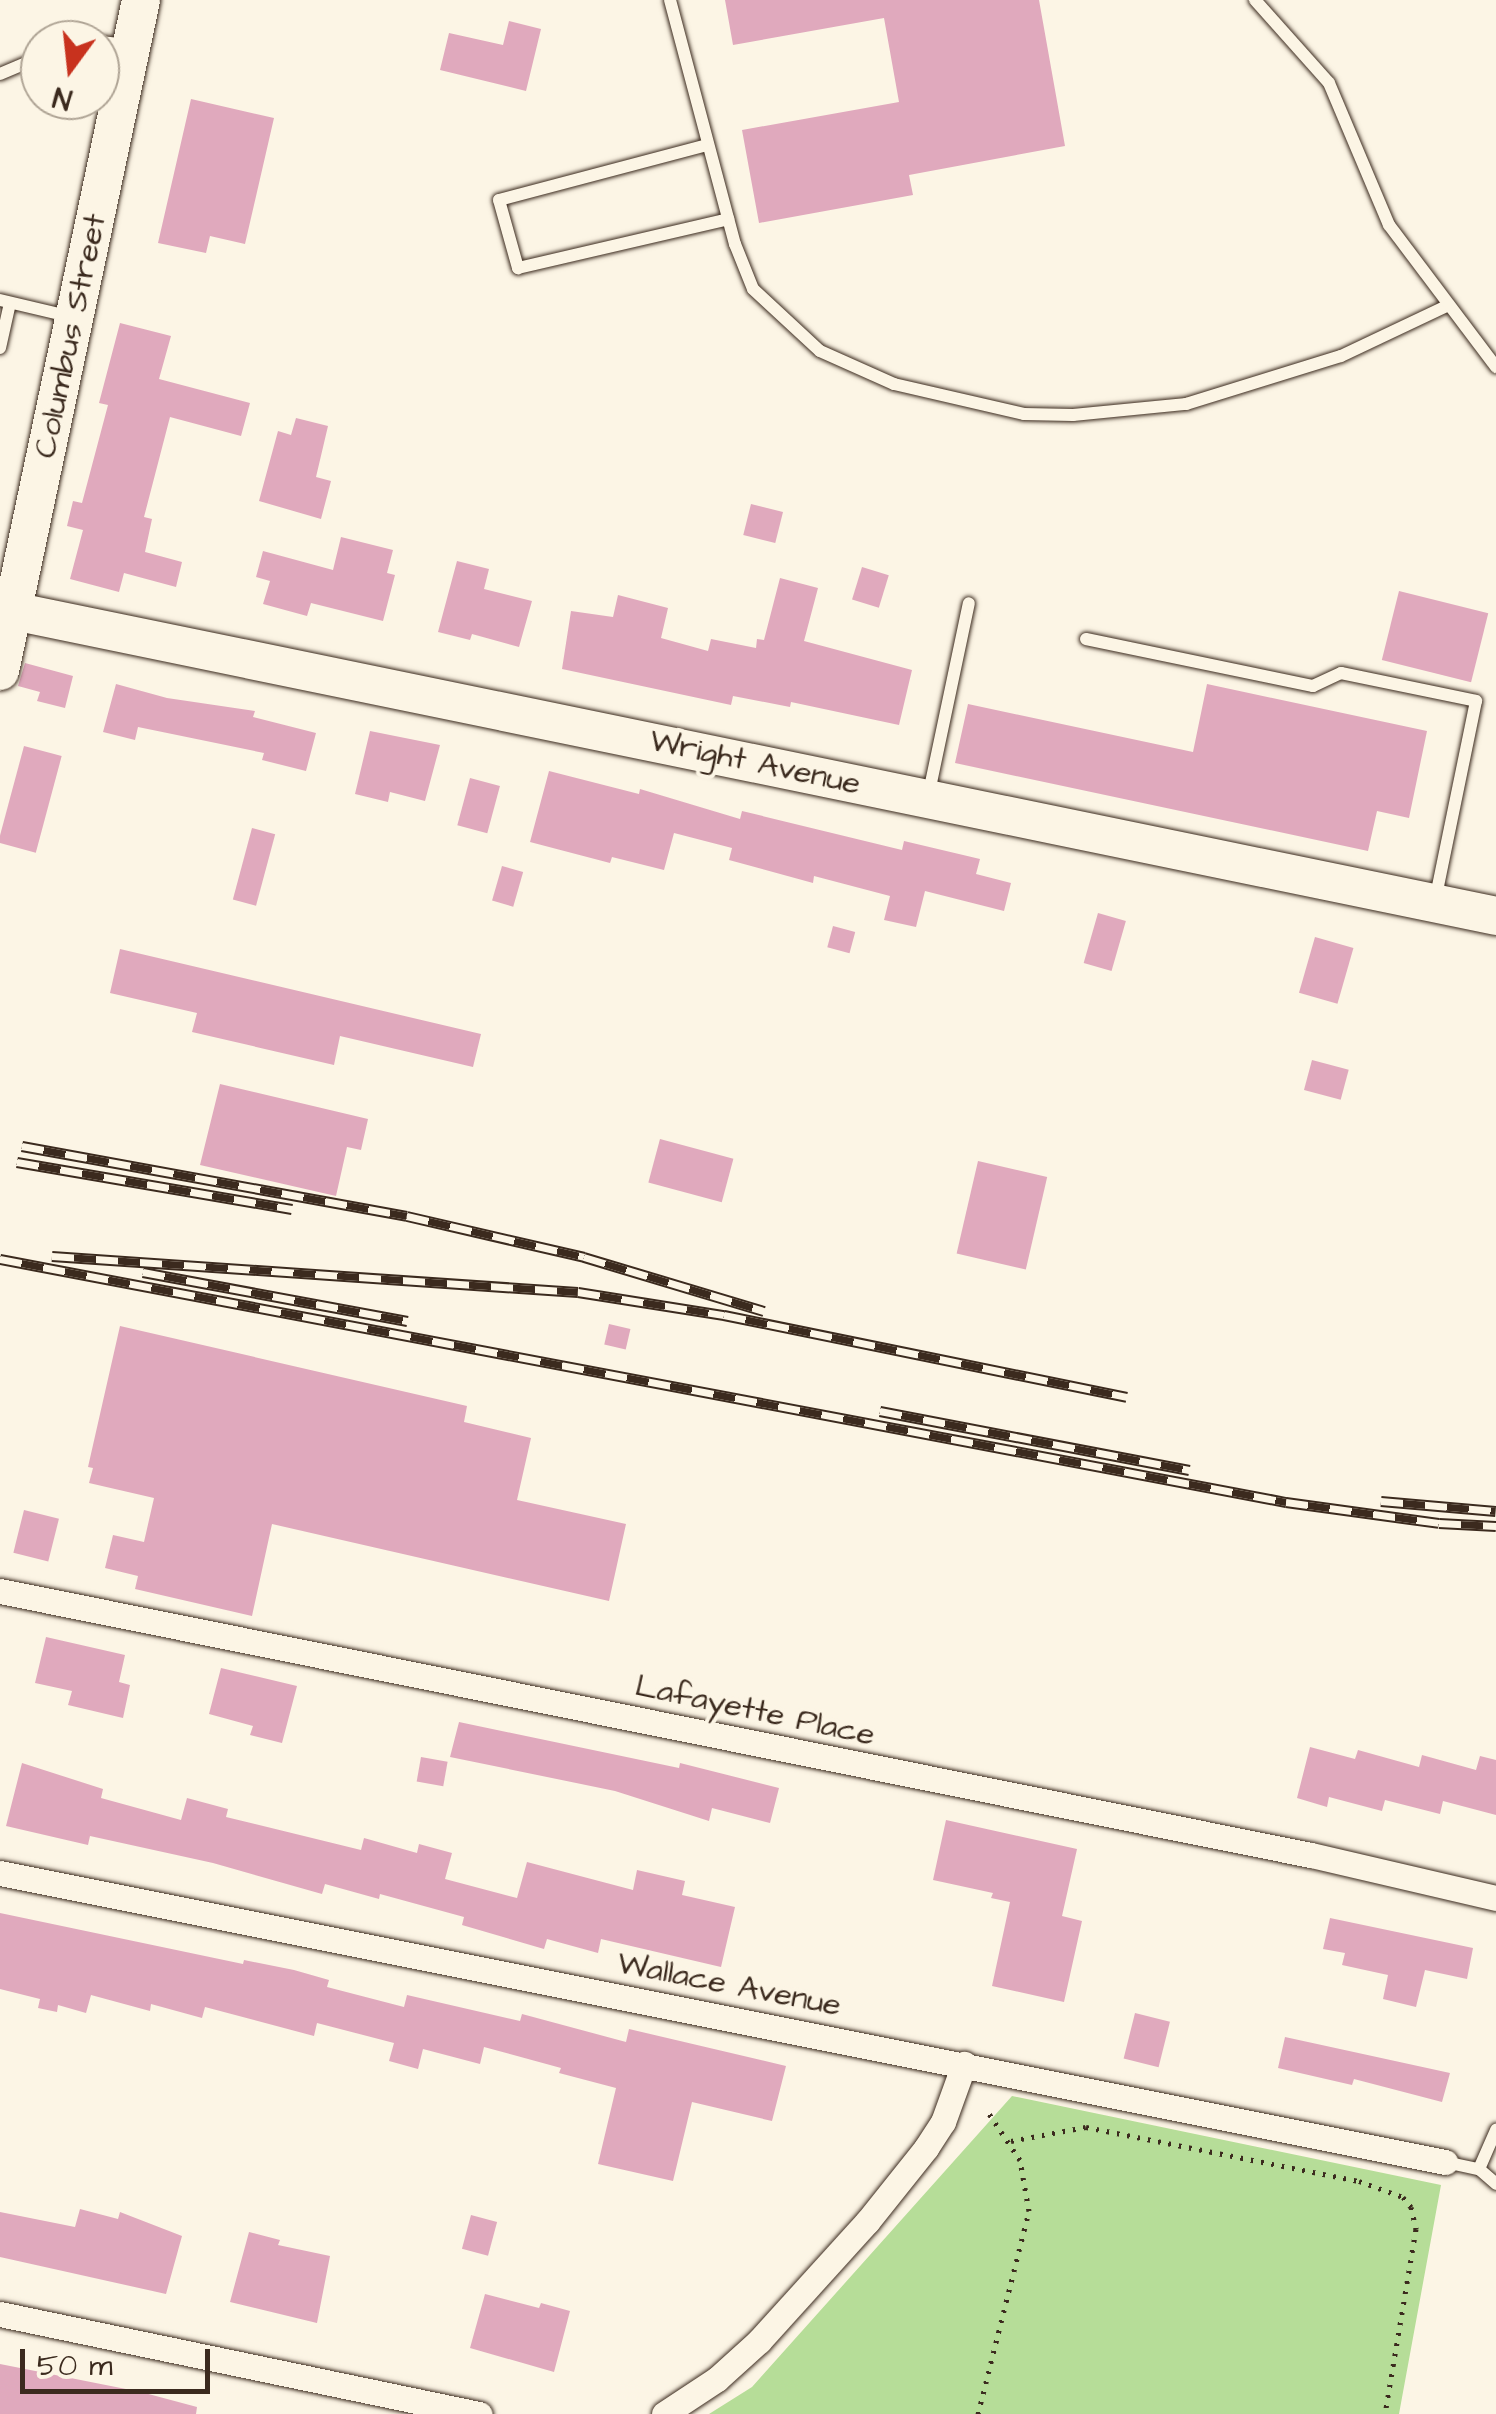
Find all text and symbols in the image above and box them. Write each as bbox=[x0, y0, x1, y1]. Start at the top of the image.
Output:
north arrow bbox=[20, 20, 120, 120]
text: N bbox=[49, 76, 76, 119]
street label: Columbus Street bbox=[26, 210, 116, 462]
street label: Wright Avenue bbox=[646, 722, 864, 804]
street label: Lafayette Place bbox=[632, 1667, 878, 1755]
street label: Wallace Avenue bbox=[614, 1944, 844, 2026]
scale bar bbox=[25, 2329, 215, 2391]
text: 50 m bbox=[37, 2345, 113, 2387]

